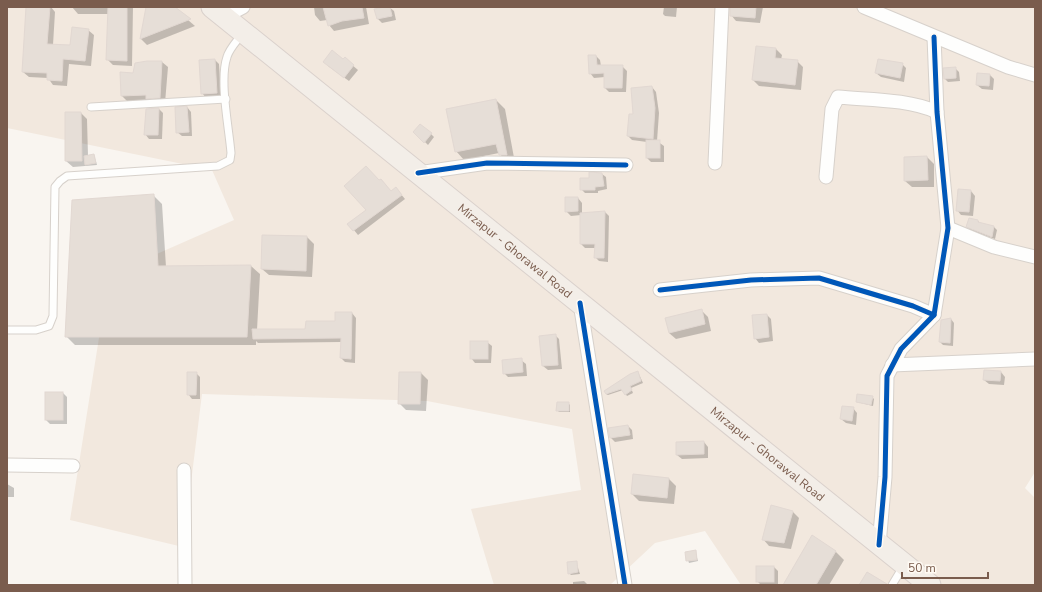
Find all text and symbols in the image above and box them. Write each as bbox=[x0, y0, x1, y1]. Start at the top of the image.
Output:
street label: Mirzapur - Ghorawal Road bbox=[455, 200, 575, 302]
street label: Mirzapur - Ghorawal Road bbox=[707, 403, 828, 505]
scale bar bbox=[902, 554, 988, 580]
text: 50 m bbox=[908, 560, 936, 576]

